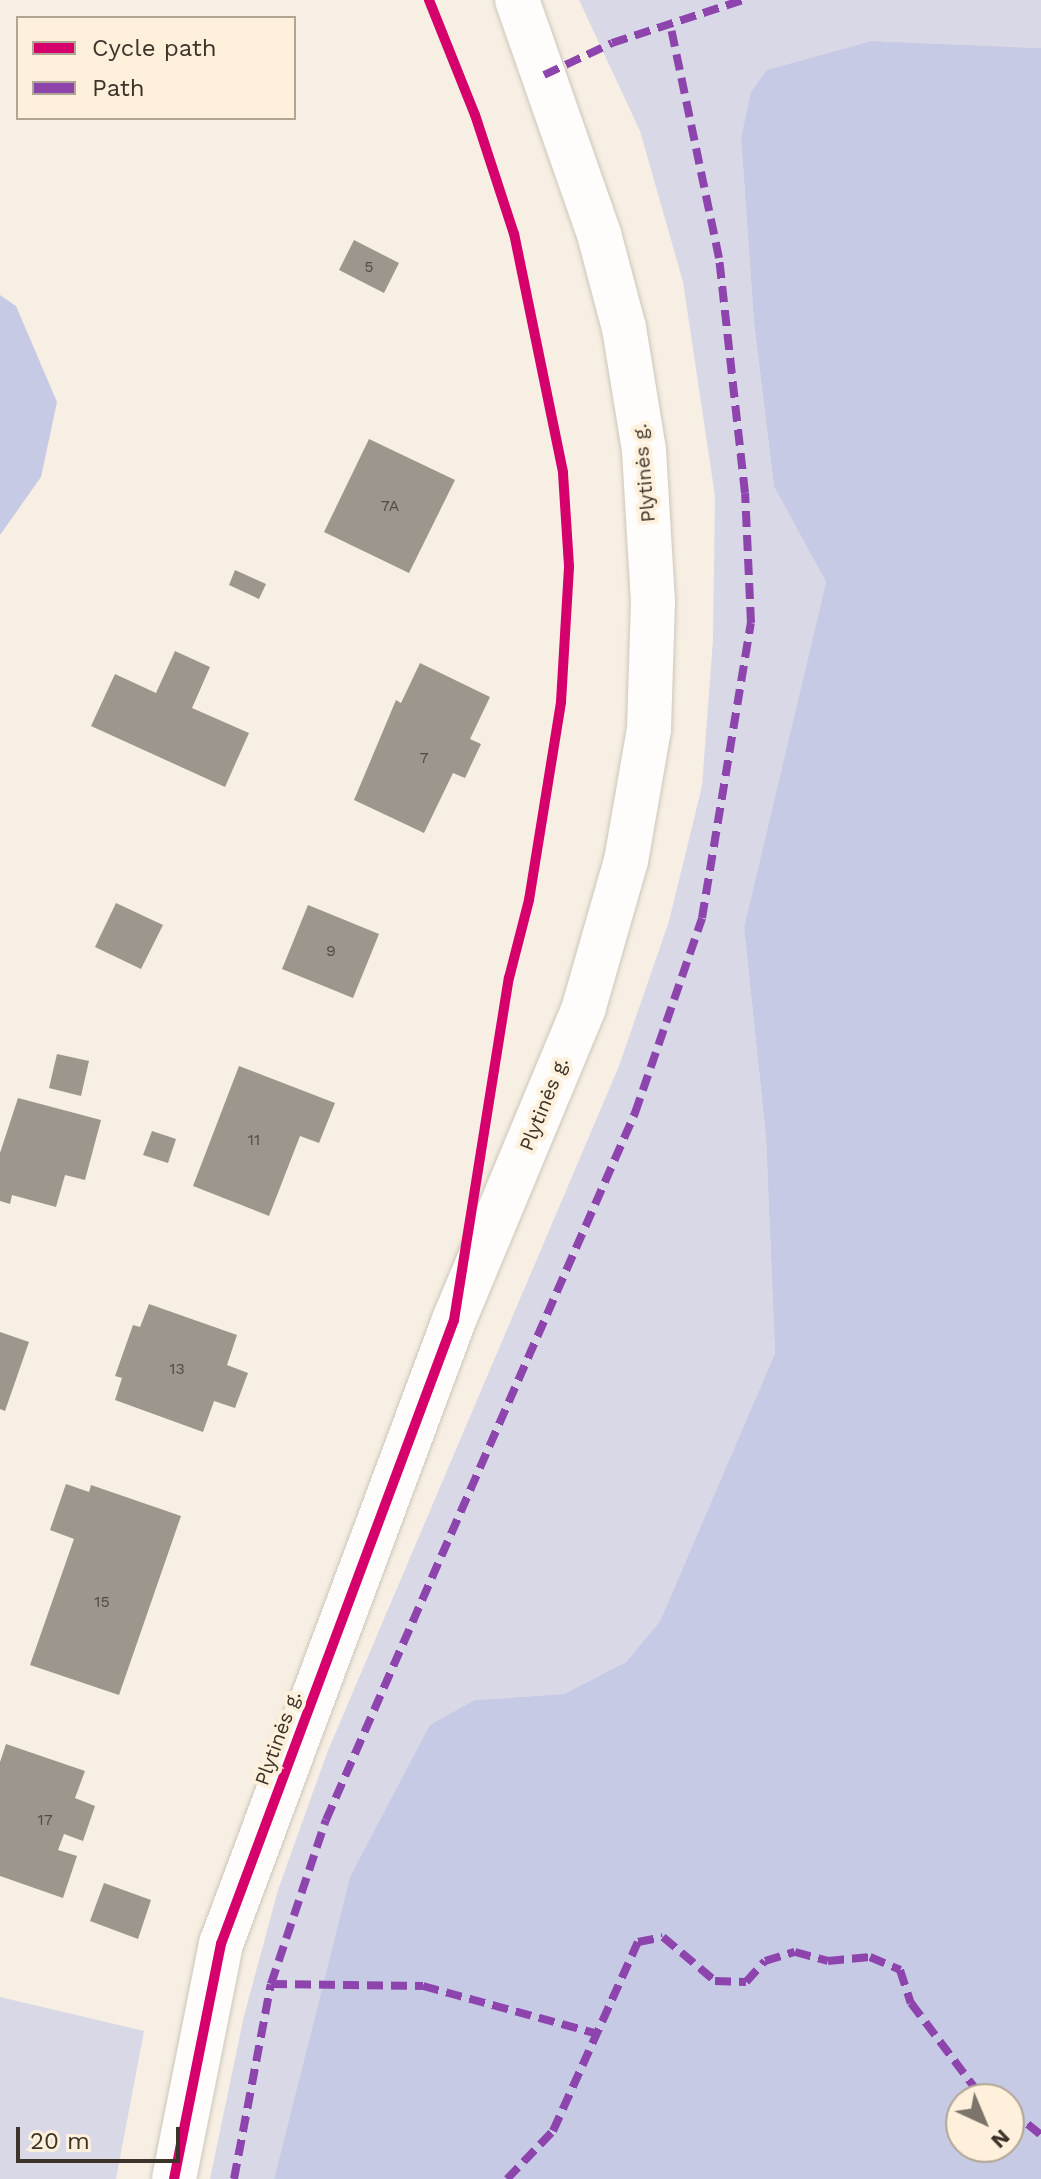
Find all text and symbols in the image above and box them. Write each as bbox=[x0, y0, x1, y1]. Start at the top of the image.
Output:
legend bbox=[16, 16, 296, 120]
text: Cycle path bbox=[92, 34, 217, 62]
text: Path bbox=[92, 74, 145, 102]
house number: 5 bbox=[364, 257, 374, 277]
street label: Plytinės g. bbox=[628, 423, 660, 523]
house number: 7A bbox=[381, 496, 399, 516]
house number: 7 bbox=[420, 748, 428, 768]
house number: 9 bbox=[326, 941, 336, 961]
street label: Plytinės g. bbox=[514, 1054, 574, 1154]
house number: 11 bbox=[248, 1130, 260, 1150]
house number: 13 bbox=[169, 1359, 185, 1379]
house number: 15 bbox=[94, 1592, 110, 1612]
street label: Plytinės g. bbox=[250, 1687, 306, 1789]
house number: 17 bbox=[37, 1810, 53, 1830]
north arrow bbox=[945, 2083, 1025, 2163]
scale bar bbox=[20, 2111, 184, 2161]
text: N bbox=[986, 2125, 1015, 2154]
text: 20 m bbox=[30, 2127, 90, 2155]

